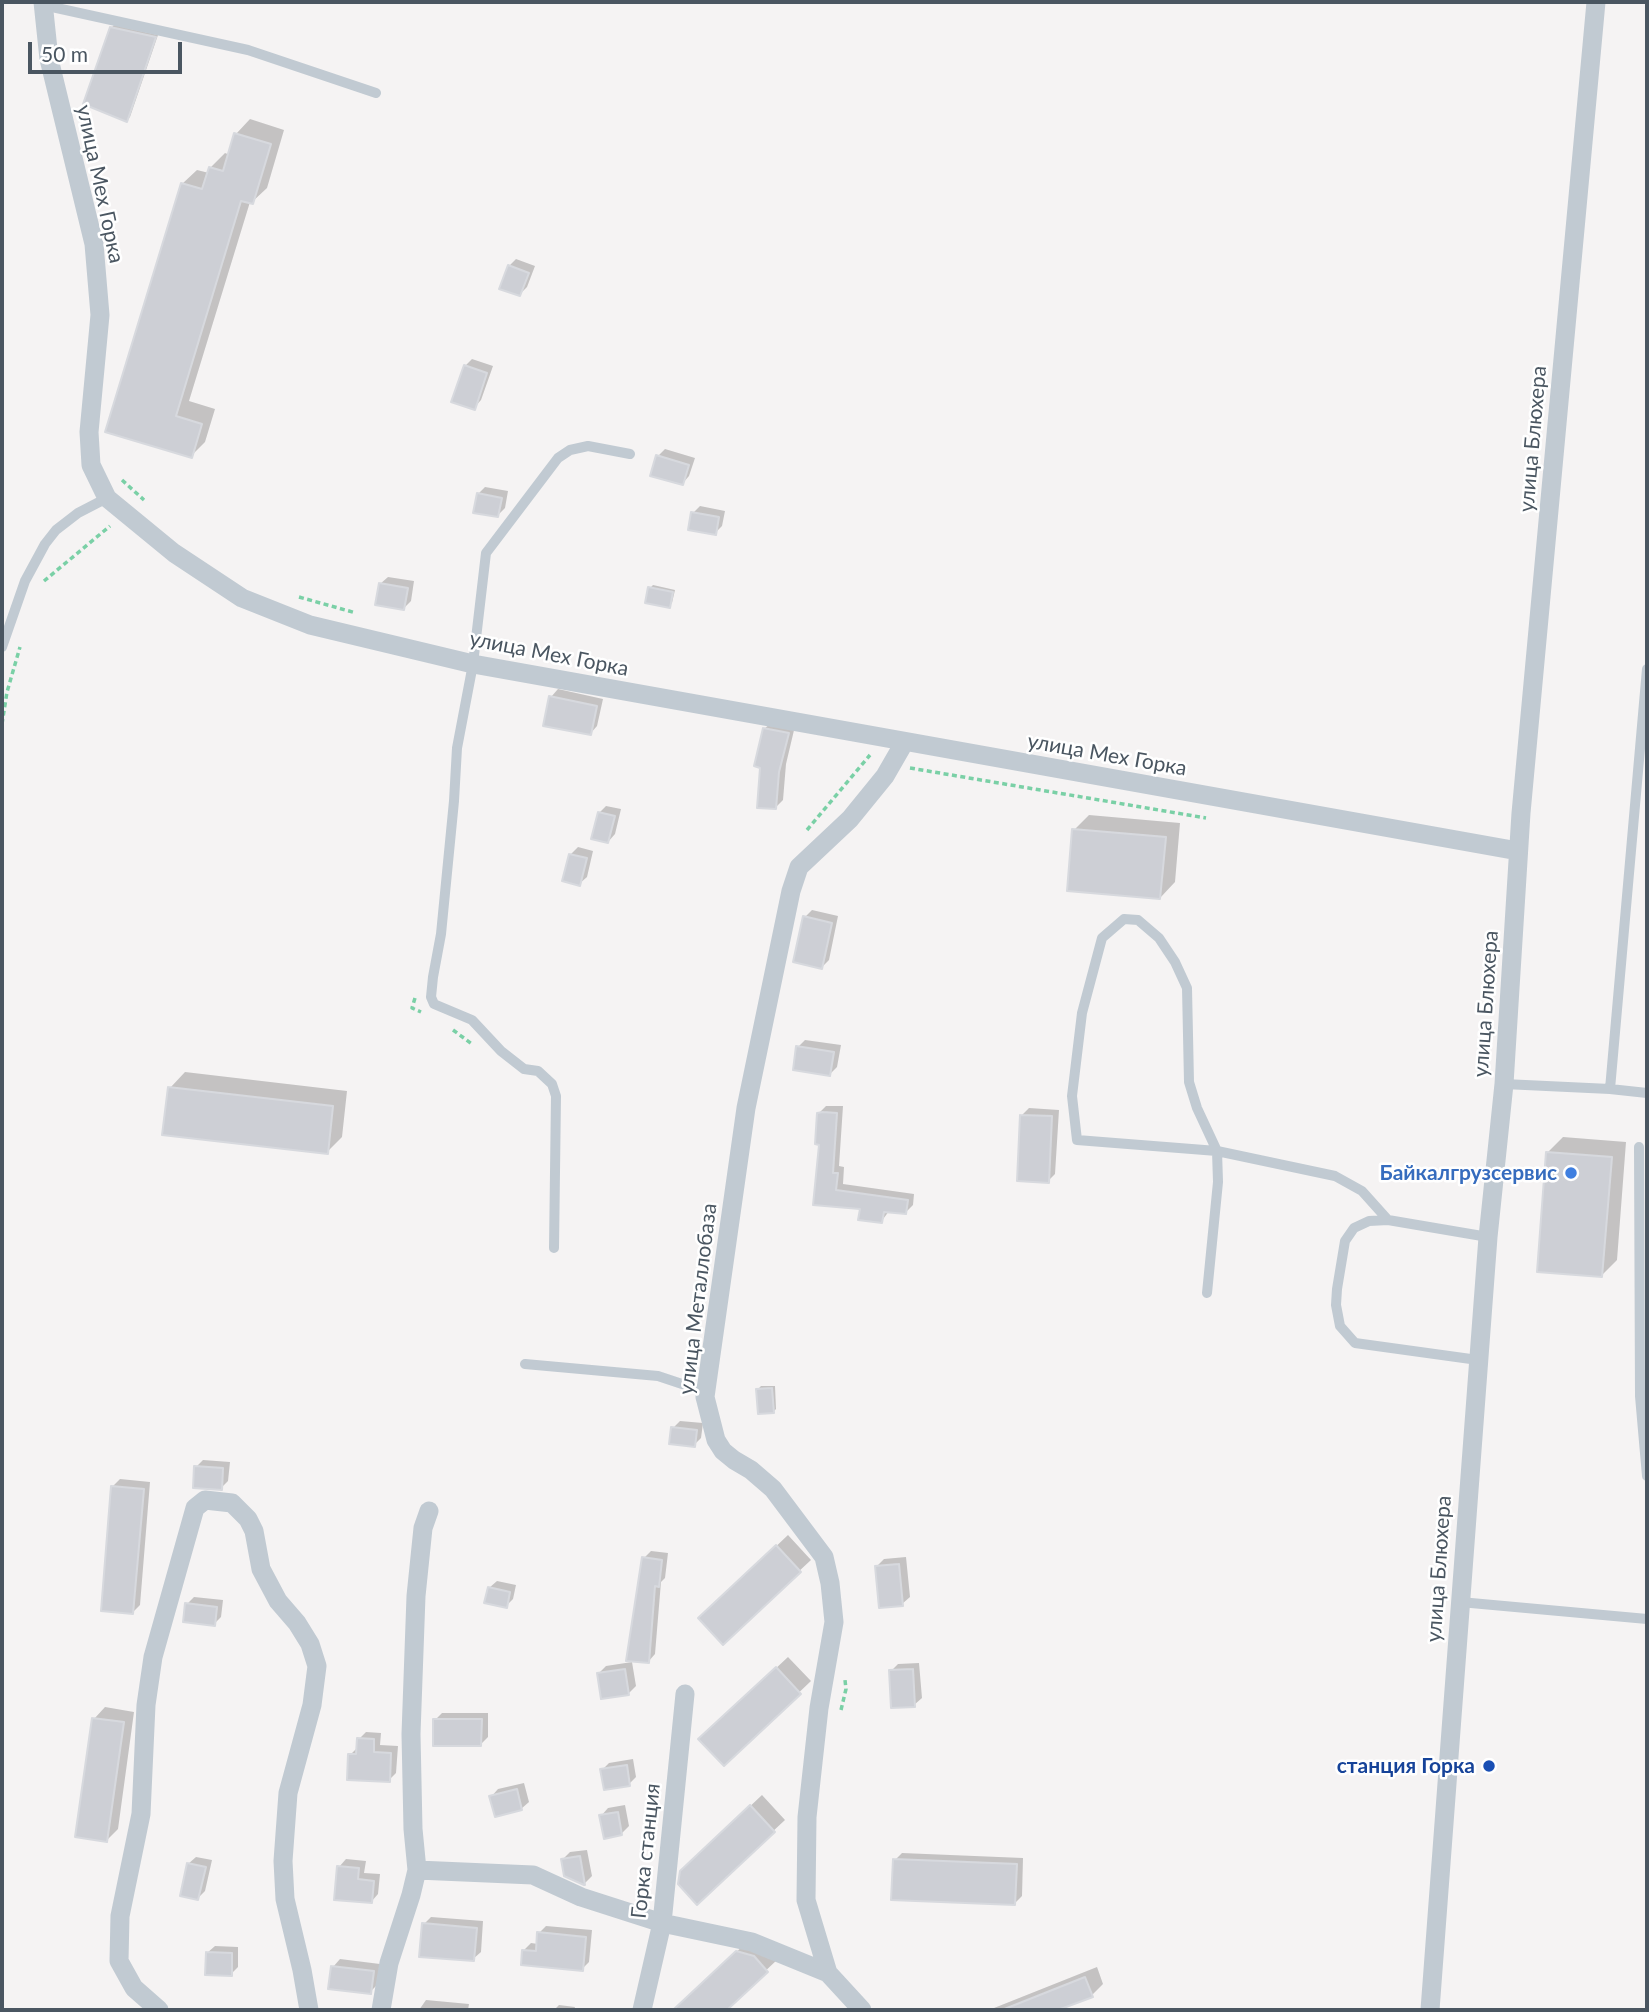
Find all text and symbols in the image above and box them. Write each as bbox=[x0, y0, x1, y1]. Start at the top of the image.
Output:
scale bar bbox=[32, 28, 186, 72]
text: 50 m bbox=[41, 41, 88, 66]
street label: улица Мех Горка bbox=[71, 102, 129, 266]
street label: улица Блюхера bbox=[1514, 365, 1552, 513]
street label: улица Мех Горка bbox=[467, 626, 631, 682]
street label: улица Мех Горка bbox=[1025, 729, 1189, 781]
street label: улица Блюхера bbox=[1468, 930, 1504, 1078]
place label: Байкалгрузсервис bbox=[1379, 1160, 1557, 1186]
marker: Байкалгрузсервис bbox=[1563, 1165, 1579, 1181]
street label: улица Металлобаза bbox=[674, 1202, 722, 1396]
street label: улица Блюхера bbox=[1421, 1495, 1457, 1643]
place label: станция Горка bbox=[1337, 1753, 1475, 1779]
marker: станция Горка bbox=[1481, 1758, 1497, 1774]
street label: Горка станция bbox=[626, 1782, 666, 1920]

